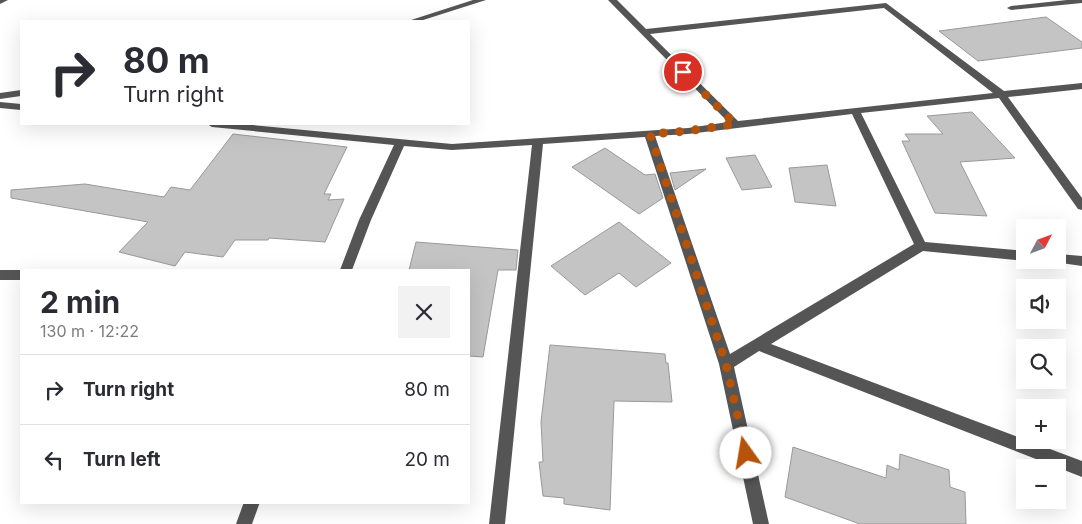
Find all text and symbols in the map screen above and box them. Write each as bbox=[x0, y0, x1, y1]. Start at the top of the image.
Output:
text: 80 m bbox=[123, 39, 210, 81]
icon: right bbox=[40, 40, 105, 105]
pin bbox=[662, 51, 704, 93]
icon: arrive bbox=[669, 58, 697, 86]
text: Turn right bbox=[123, 81, 224, 107]
north arrow bbox=[1016, 219, 1066, 269]
map controls bbox=[1016, 219, 1066, 509]
button: sound bbox=[1016, 279, 1066, 329]
text: 2 min bbox=[40, 284, 120, 320]
button: close bbox=[398, 286, 450, 338]
text: 130 m · 12:22 bbox=[40, 321, 139, 341]
button: search bbox=[1016, 339, 1066, 389]
icon: right bbox=[40, 376, 68, 404]
text: Turn right bbox=[83, 378, 174, 401]
text: 80 m bbox=[404, 378, 450, 401]
button: + bbox=[1016, 399, 1066, 449]
position arrow bbox=[719, 426, 771, 478]
icon: left bbox=[40, 446, 68, 474]
text: Turn left bbox=[83, 448, 161, 471]
text: 20 m bbox=[404, 448, 450, 471]
button: − bbox=[1016, 459, 1066, 509]

